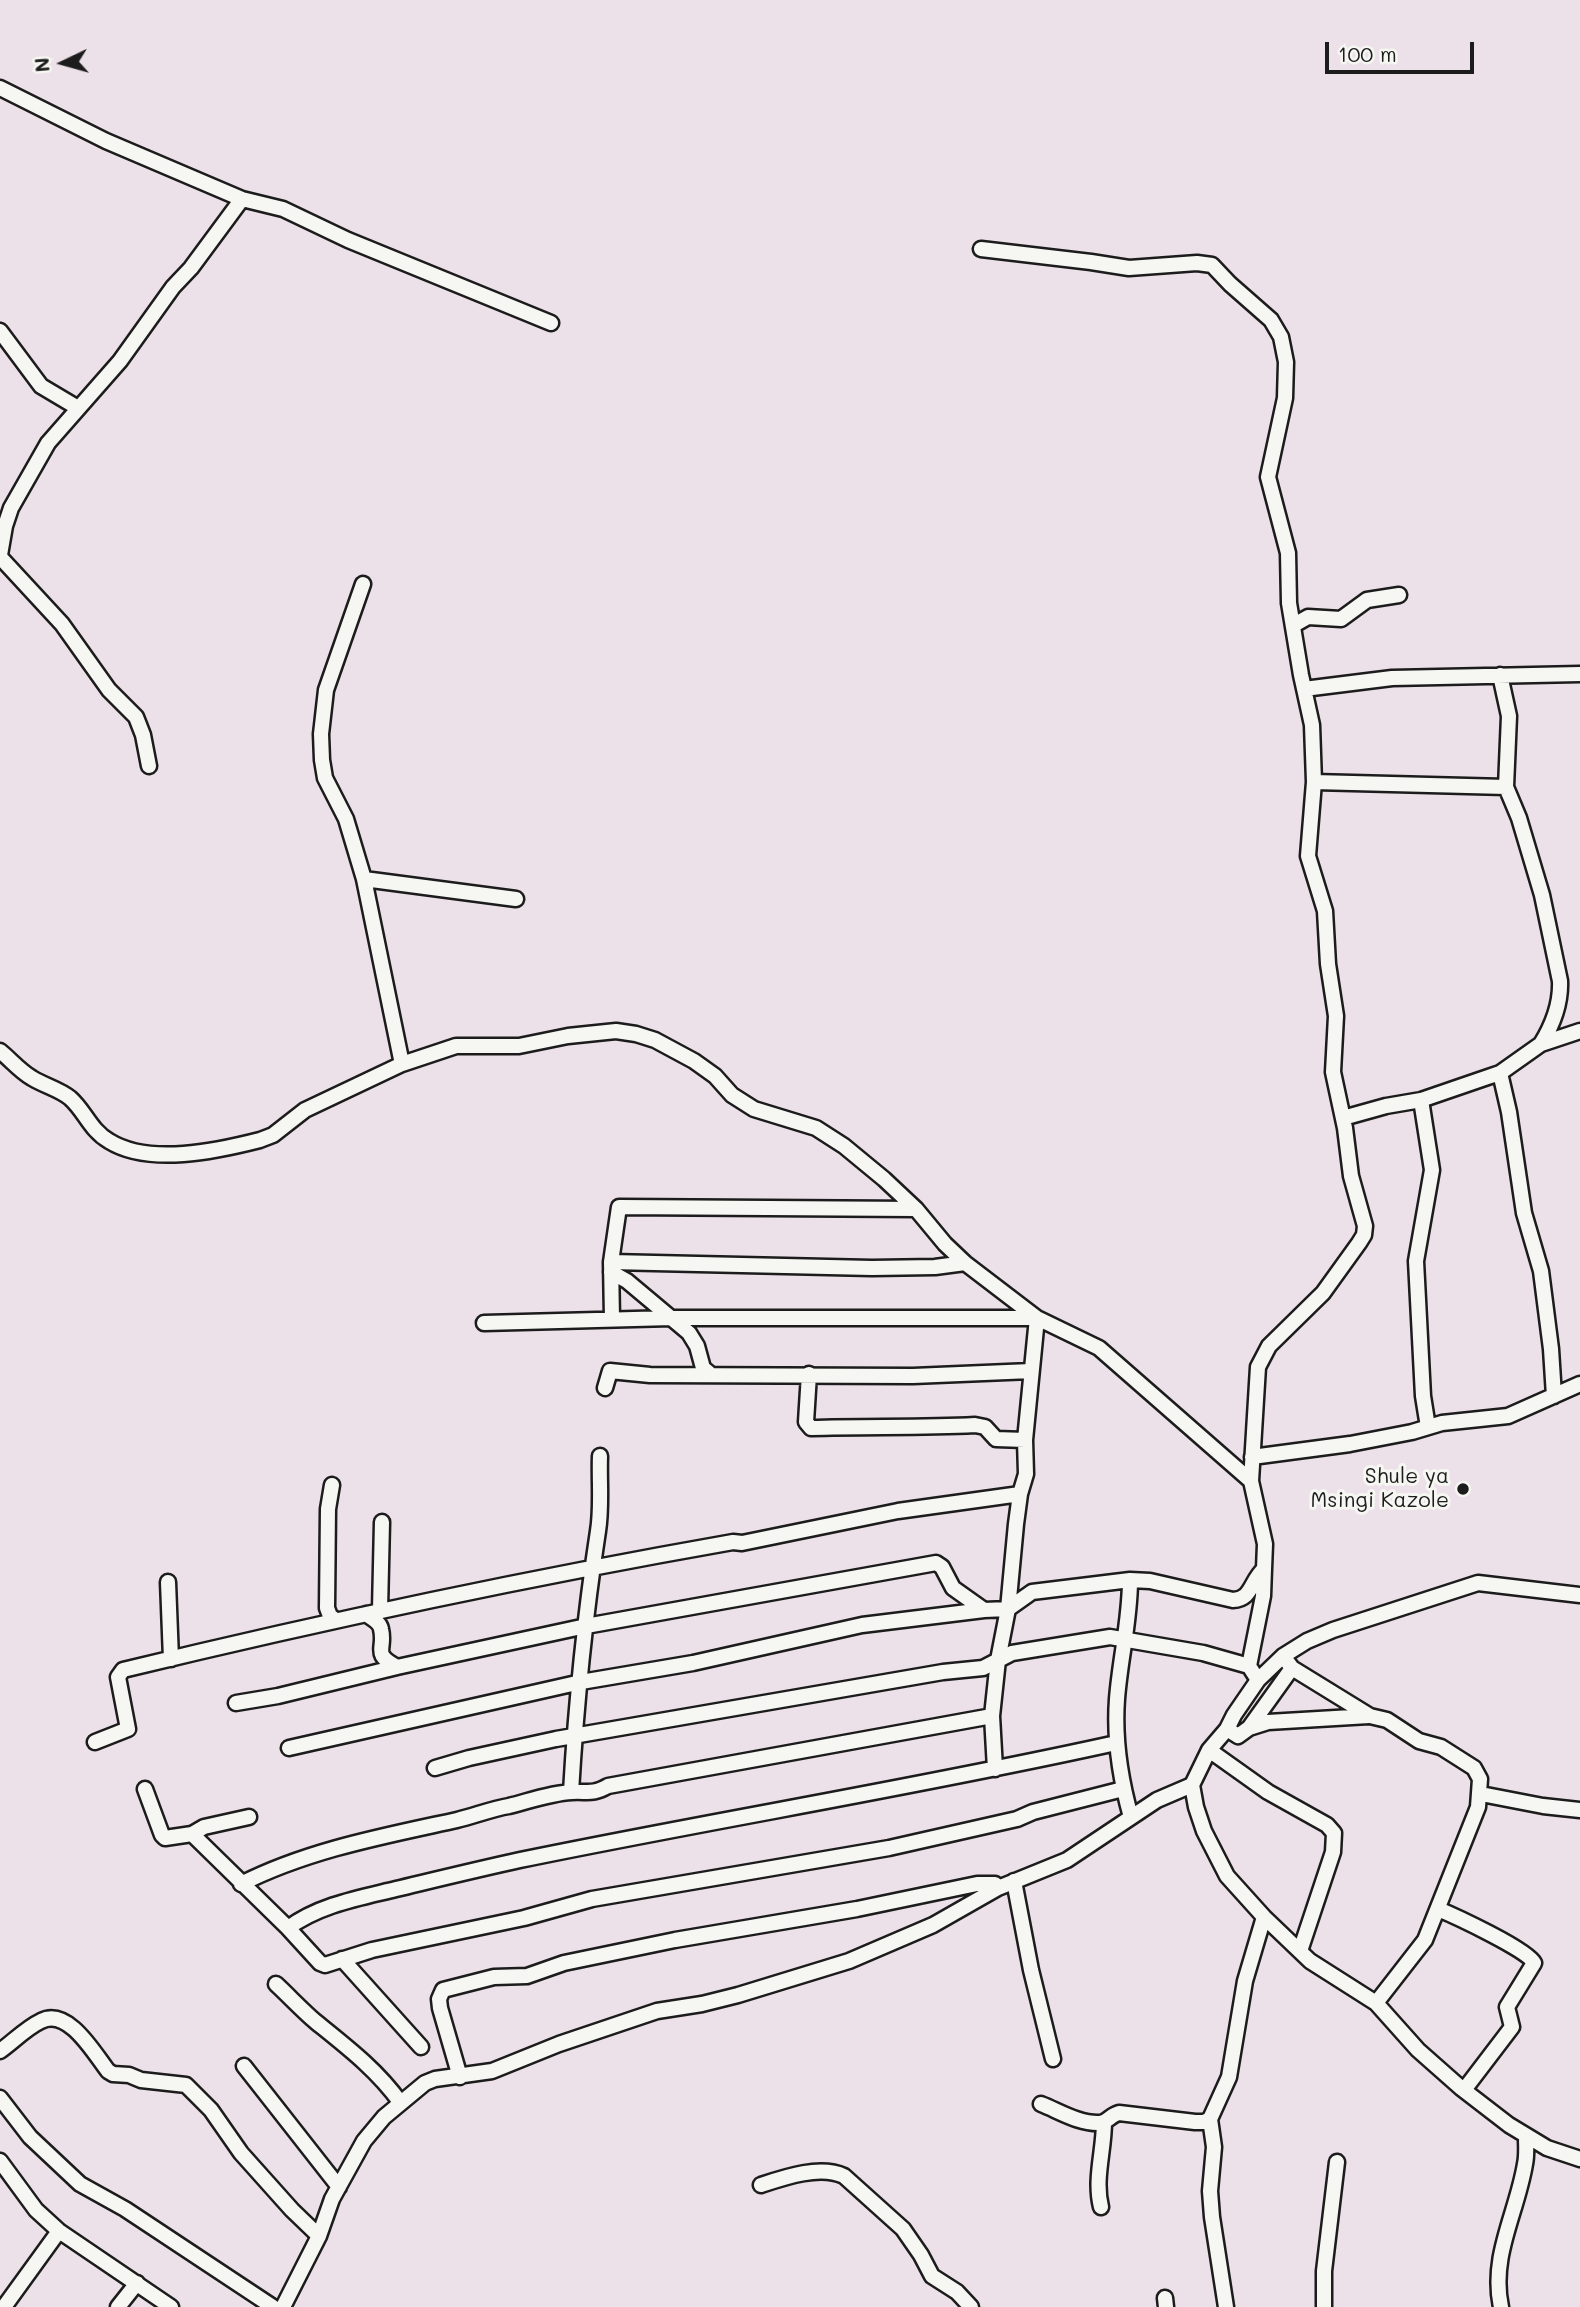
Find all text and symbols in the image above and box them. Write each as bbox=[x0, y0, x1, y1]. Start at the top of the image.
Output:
north arrow bbox=[28, 28, 98, 98]
scale bar bbox=[1328, 28, 1477, 72]
text: 100 m bbox=[1338, 40, 1397, 67]
text: N bbox=[29, 57, 55, 73]
place label: Shule ya Msingi Kazole bbox=[1310, 1464, 1449, 1514]
marker: Shule ya Msingi Kazole bbox=[1455, 1481, 1471, 1497]

